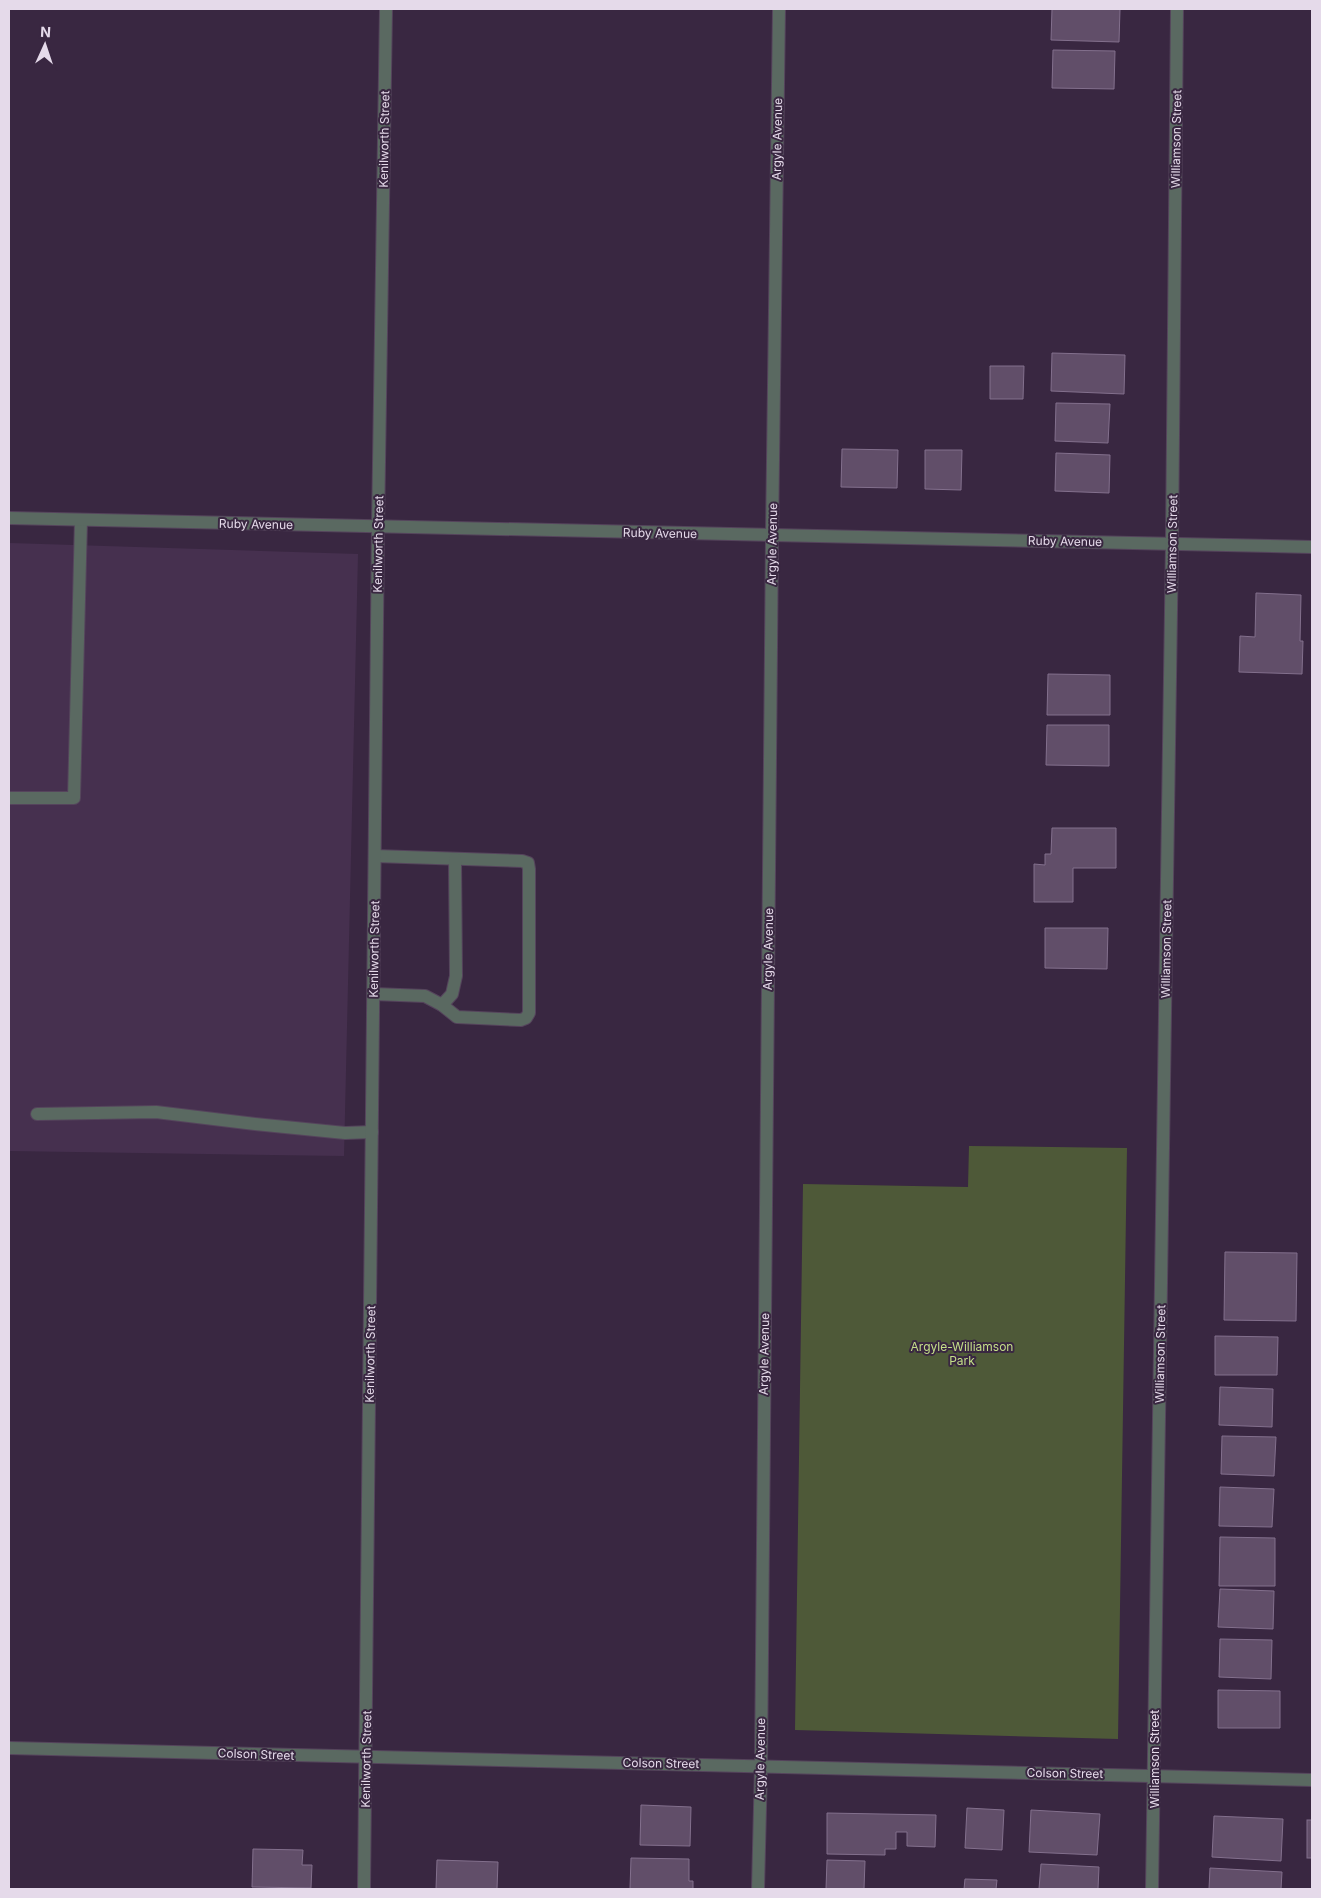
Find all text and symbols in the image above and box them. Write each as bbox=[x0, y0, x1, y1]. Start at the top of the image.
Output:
north arrow bbox=[20, 20, 70, 70]
text: N bbox=[40, 23, 51, 40]
street label: Kenilworth Street bbox=[376, 90, 392, 188]
street label: Williamson Street bbox=[1168, 90, 1184, 188]
street label: Argyle Avenue bbox=[769, 98, 785, 180]
street label: Kenilworth Street bbox=[370, 495, 386, 593]
street label: Williamson Street bbox=[1164, 495, 1180, 593]
street label: Argyle Avenue bbox=[764, 503, 780, 585]
street label: Ruby Avenue bbox=[219, 516, 293, 532]
street label: Ruby Avenue bbox=[623, 525, 697, 541]
street label: Ruby Avenue bbox=[1028, 533, 1102, 549]
street label: Kenilworth Street bbox=[366, 900, 382, 998]
street label: Williamson Street bbox=[1158, 900, 1174, 998]
street label: Argyle Avenue bbox=[760, 908, 776, 990]
street label: Kenilworth Street bbox=[362, 1305, 378, 1403]
street label: Williamson Street bbox=[1152, 1305, 1168, 1403]
street label: Argyle Avenue bbox=[756, 1313, 772, 1395]
park label: Argyle-Williamson Park bbox=[911, 1339, 1013, 1368]
street label: Kenilworth Street bbox=[358, 1710, 374, 1808]
street label: Williamson Street bbox=[1147, 1710, 1162, 1808]
street label: Argyle Avenue bbox=[752, 1718, 768, 1800]
street label: Colson Street bbox=[217, 1745, 295, 1763]
street label: Colson Street bbox=[623, 1755, 700, 1771]
street label: Colson Street bbox=[1027, 1765, 1104, 1781]

